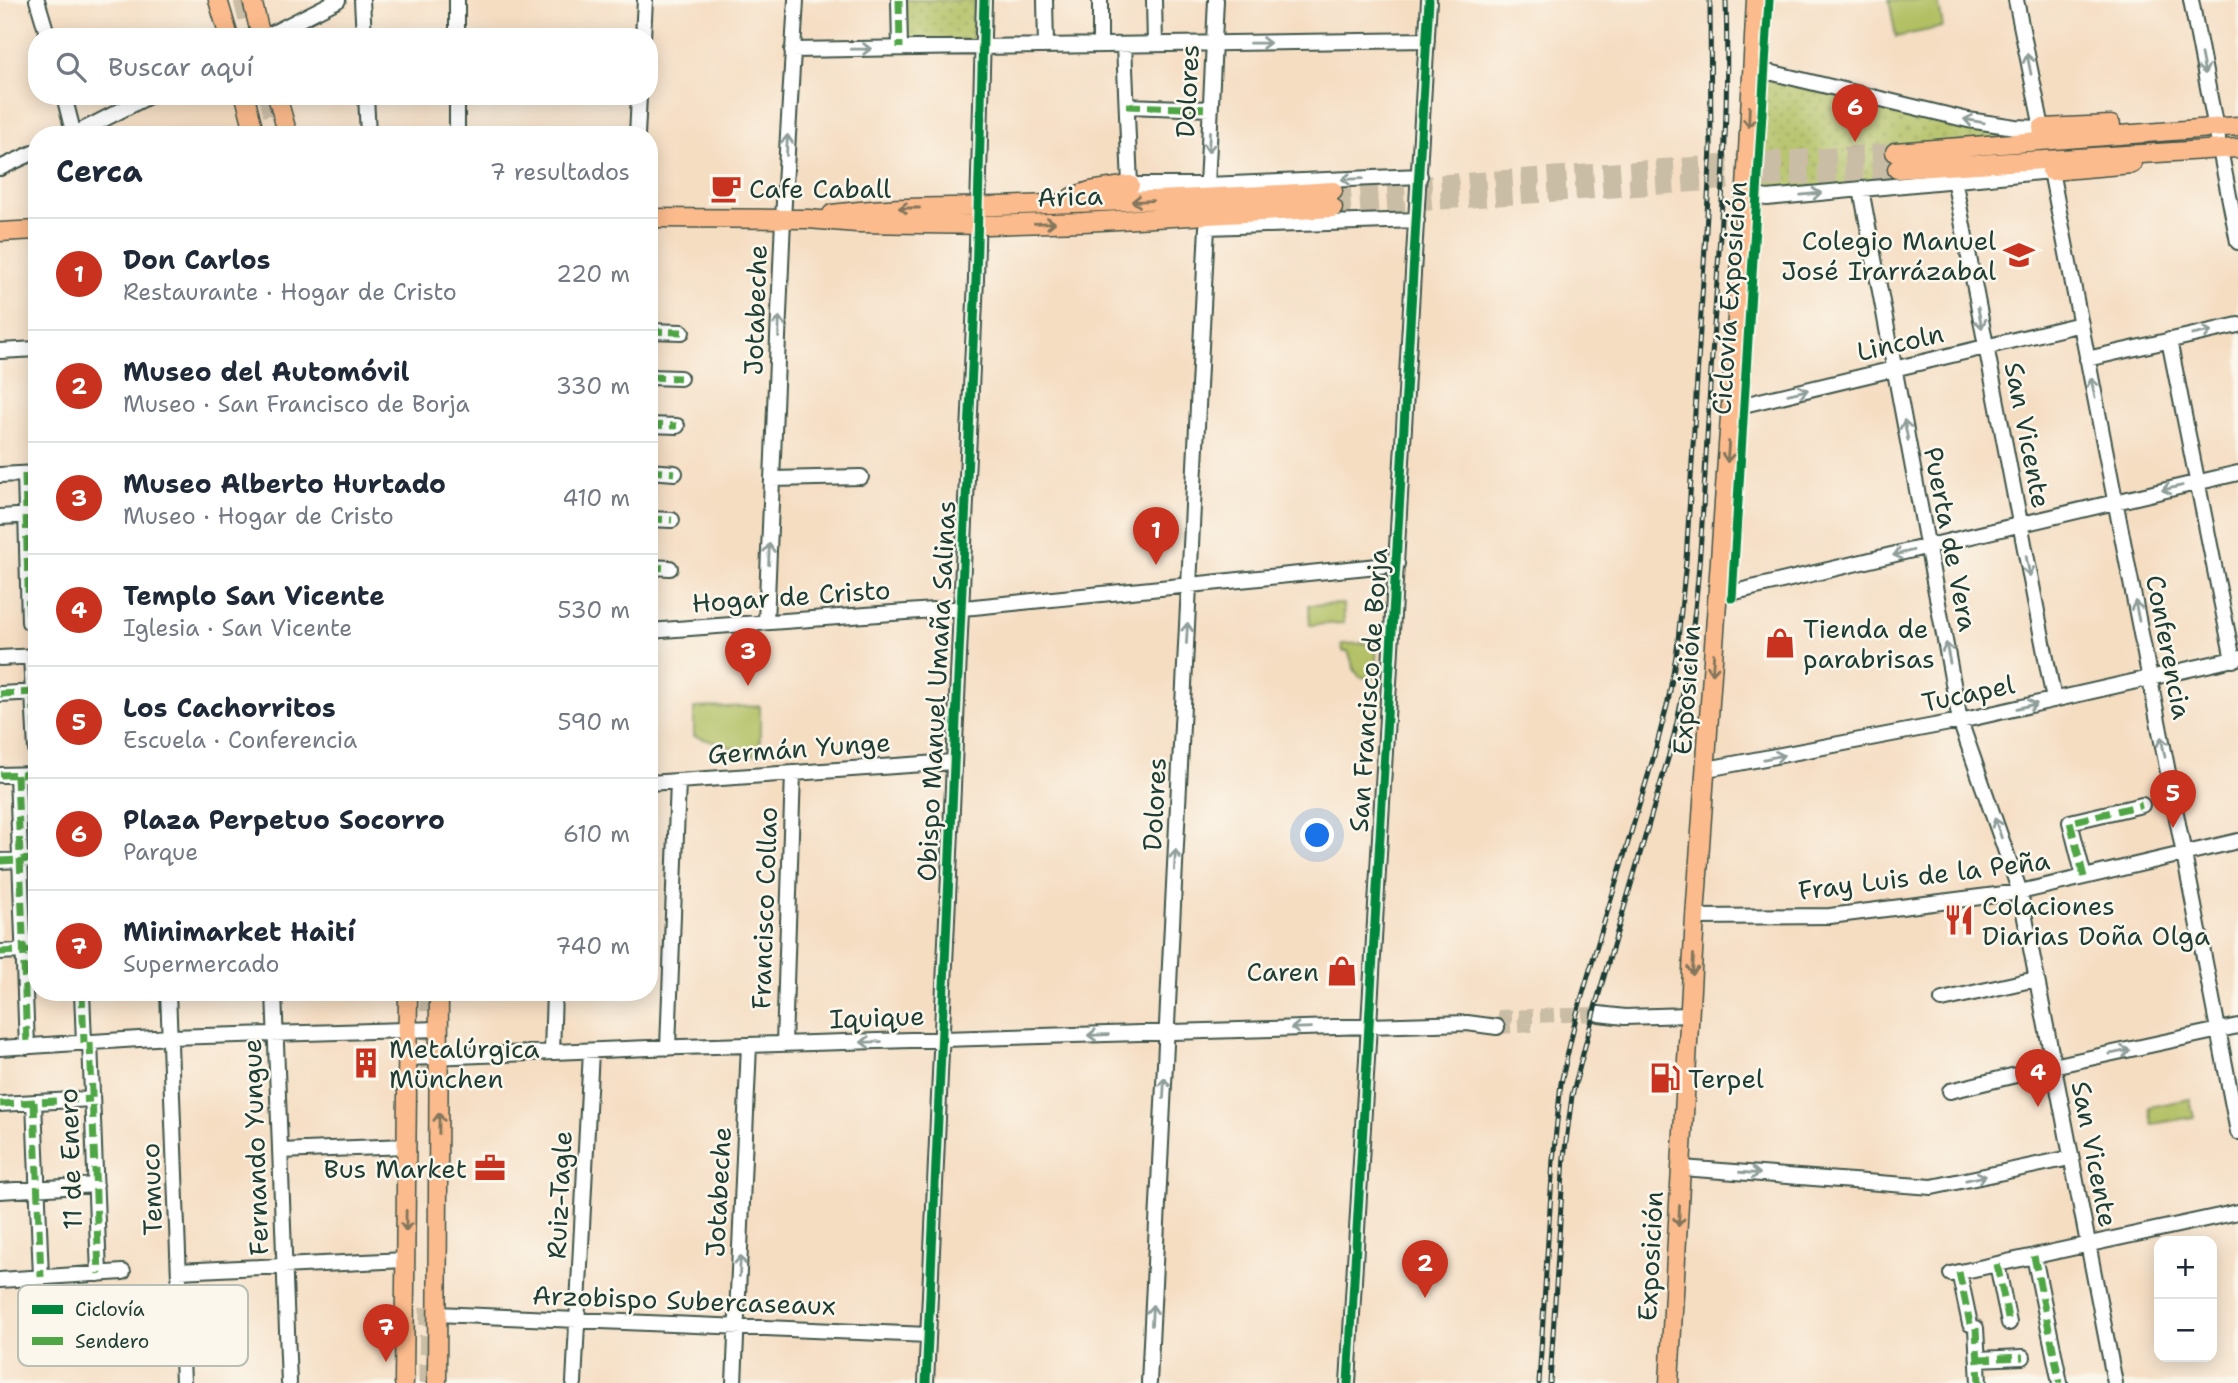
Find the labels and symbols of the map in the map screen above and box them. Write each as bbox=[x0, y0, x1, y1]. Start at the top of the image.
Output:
one-way arrow bbox=[1248, 36, 1271, 50]
one-way arrow bbox=[849, 42, 872, 56]
street label: Dolores bbox=[1167, 43, 1207, 139]
one-way arrow bbox=[2197, 52, 2211, 75]
one-way arrow bbox=[2021, 53, 2035, 76]
pin: 6 bbox=[1832, 84, 1878, 142]
one-way arrow bbox=[1743, 105, 1756, 128]
one-way arrow bbox=[1963, 114, 1986, 127]
one-way arrow bbox=[1203, 130, 1216, 153]
one-way arrow bbox=[781, 133, 794, 156]
cafe icon: Cafe Caball bbox=[709, 171, 743, 205]
place label: Cafe Caball bbox=[749, 171, 891, 206]
one-way arrow bbox=[1341, 173, 1363, 186]
street label: Arica bbox=[1037, 177, 1103, 215]
street label: Ciclovía Exposición bbox=[1703, 180, 1755, 416]
one-way arrow bbox=[1799, 187, 1822, 200]
one-way arrow bbox=[1131, 194, 1154, 207]
one-way arrow bbox=[898, 201, 921, 215]
one-way arrow bbox=[1034, 217, 1057, 230]
place label: Colegio Manuel José Irarrázabal bbox=[1781, 223, 1996, 288]
school or university icon: Colegio Manuel José Irarrázabal bbox=[2002, 238, 2036, 272]
street label: Jotabeche bbox=[735, 244, 775, 376]
one-way arrow bbox=[1974, 306, 1988, 329]
one-way arrow bbox=[772, 315, 785, 338]
street label: Lincoln bbox=[1853, 315, 1947, 369]
one-way arrow bbox=[2190, 326, 2213, 340]
street label: San Vicente bbox=[1997, 359, 2059, 511]
one-way arrow bbox=[2086, 377, 2099, 400]
one-way arrow bbox=[1786, 385, 1809, 398]
one-way arrow bbox=[1899, 419, 1912, 442]
one-way arrow bbox=[1721, 440, 1734, 462]
street label: Puerta de Vera bbox=[1916, 444, 1986, 634]
one-way arrow bbox=[2161, 482, 2184, 496]
street label: Obispo Manuel Umaña Salinas bbox=[909, 500, 963, 882]
pin: 1 bbox=[1133, 507, 1179, 565]
one-way arrow bbox=[763, 543, 776, 566]
street label: San Francisco de Borja bbox=[1341, 547, 1395, 833]
one-way arrow bbox=[1892, 547, 1915, 560]
one-way arrow bbox=[2022, 554, 2035, 577]
street label: Hogar de Cristo bbox=[690, 572, 892, 620]
street label: Conferencia bbox=[2138, 572, 2200, 722]
one-way arrow bbox=[2130, 600, 2143, 623]
place label: Tienda de parabrisas bbox=[1803, 611, 1935, 676]
one-way arrow bbox=[1181, 622, 1194, 645]
street label: Exposición bbox=[1664, 624, 1708, 756]
shop icon: Tienda de parabrisas bbox=[1763, 626, 1797, 660]
pin: 3 bbox=[725, 628, 771, 686]
one-way arrow bbox=[1941, 643, 1954, 665]
one-way arrow bbox=[1707, 653, 1720, 676]
street label: Tucapel bbox=[1918, 666, 2018, 720]
one-way arrow bbox=[2015, 698, 2038, 712]
street label: Germán Yunge bbox=[706, 724, 892, 772]
one-way arrow bbox=[2156, 736, 2170, 759]
one-way arrow bbox=[1762, 749, 1785, 763]
street label: Dolores bbox=[1134, 756, 1174, 852]
pin: 5 bbox=[2150, 770, 2196, 828]
street label: Francisco Collao bbox=[743, 806, 785, 1010]
one-way arrow bbox=[1991, 817, 2003, 839]
your location bbox=[1300, 818, 1334, 852]
street label: Fray Luis de la Peña bbox=[1796, 842, 2052, 908]
one-way arrow bbox=[1169, 849, 1182, 872]
place label: Colaciones Diarias Doña Olga bbox=[1982, 888, 2210, 953]
restaurant icon: Colaciones Diarias Doña Olga bbox=[1942, 903, 1976, 937]
one-way arrow bbox=[1686, 953, 1699, 976]
place label: Caren bbox=[1246, 954, 1319, 989]
shop icon: Caren bbox=[1325, 954, 1359, 988]
street label: Iquique bbox=[829, 998, 925, 1036]
one-way arrow bbox=[1289, 1022, 1312, 1035]
one-way arrow bbox=[1087, 1028, 1110, 1041]
place label: Metalúrgica München bbox=[389, 1031, 540, 1096]
one-way arrow bbox=[860, 1035, 883, 1048]
street label: Fernando Yungue bbox=[234, 1038, 276, 1256]
one-way arrow bbox=[2108, 1044, 2131, 1058]
building icon: Metalúrgica München bbox=[349, 1046, 383, 1080]
pin: 4 bbox=[2015, 1049, 2061, 1107]
fuel station icon: Terpel bbox=[1648, 1061, 1682, 1095]
place label: Terpel bbox=[1688, 1061, 1764, 1096]
one-way arrow bbox=[1157, 1076, 1170, 1099]
street label: San Vicente bbox=[2064, 1078, 2126, 1230]
street label: 11 de Enero bbox=[50, 1088, 90, 1230]
one-way arrow bbox=[432, 1112, 446, 1135]
street label: Jotabeche bbox=[697, 1126, 739, 1258]
street label: Ruiz-Tagle bbox=[538, 1130, 580, 1260]
street label: Temuco bbox=[132, 1142, 170, 1236]
place label: Bus Market bbox=[323, 1151, 467, 1186]
office icon: Bus Market bbox=[473, 1151, 507, 1185]
one-way arrow bbox=[1738, 1167, 1761, 1180]
one-way arrow bbox=[1964, 1171, 1987, 1185]
street label: Exposición bbox=[1629, 1190, 1671, 1322]
one-way arrow bbox=[1672, 1204, 1685, 1227]
one-way arrow bbox=[399, 1209, 413, 1232]
pin: 2 bbox=[1402, 1240, 1448, 1298]
one-way arrow bbox=[733, 1255, 746, 1278]
street label: Arzobispo Subercaseaux bbox=[532, 1277, 836, 1323]
legend bbox=[18, 1285, 248, 1366]
text: Ciclovía bbox=[75, 1297, 145, 1322]
pin: 7 bbox=[363, 1304, 409, 1362]
one-way arrow bbox=[1146, 1304, 1159, 1327]
text: Sendero bbox=[75, 1329, 149, 1354]

